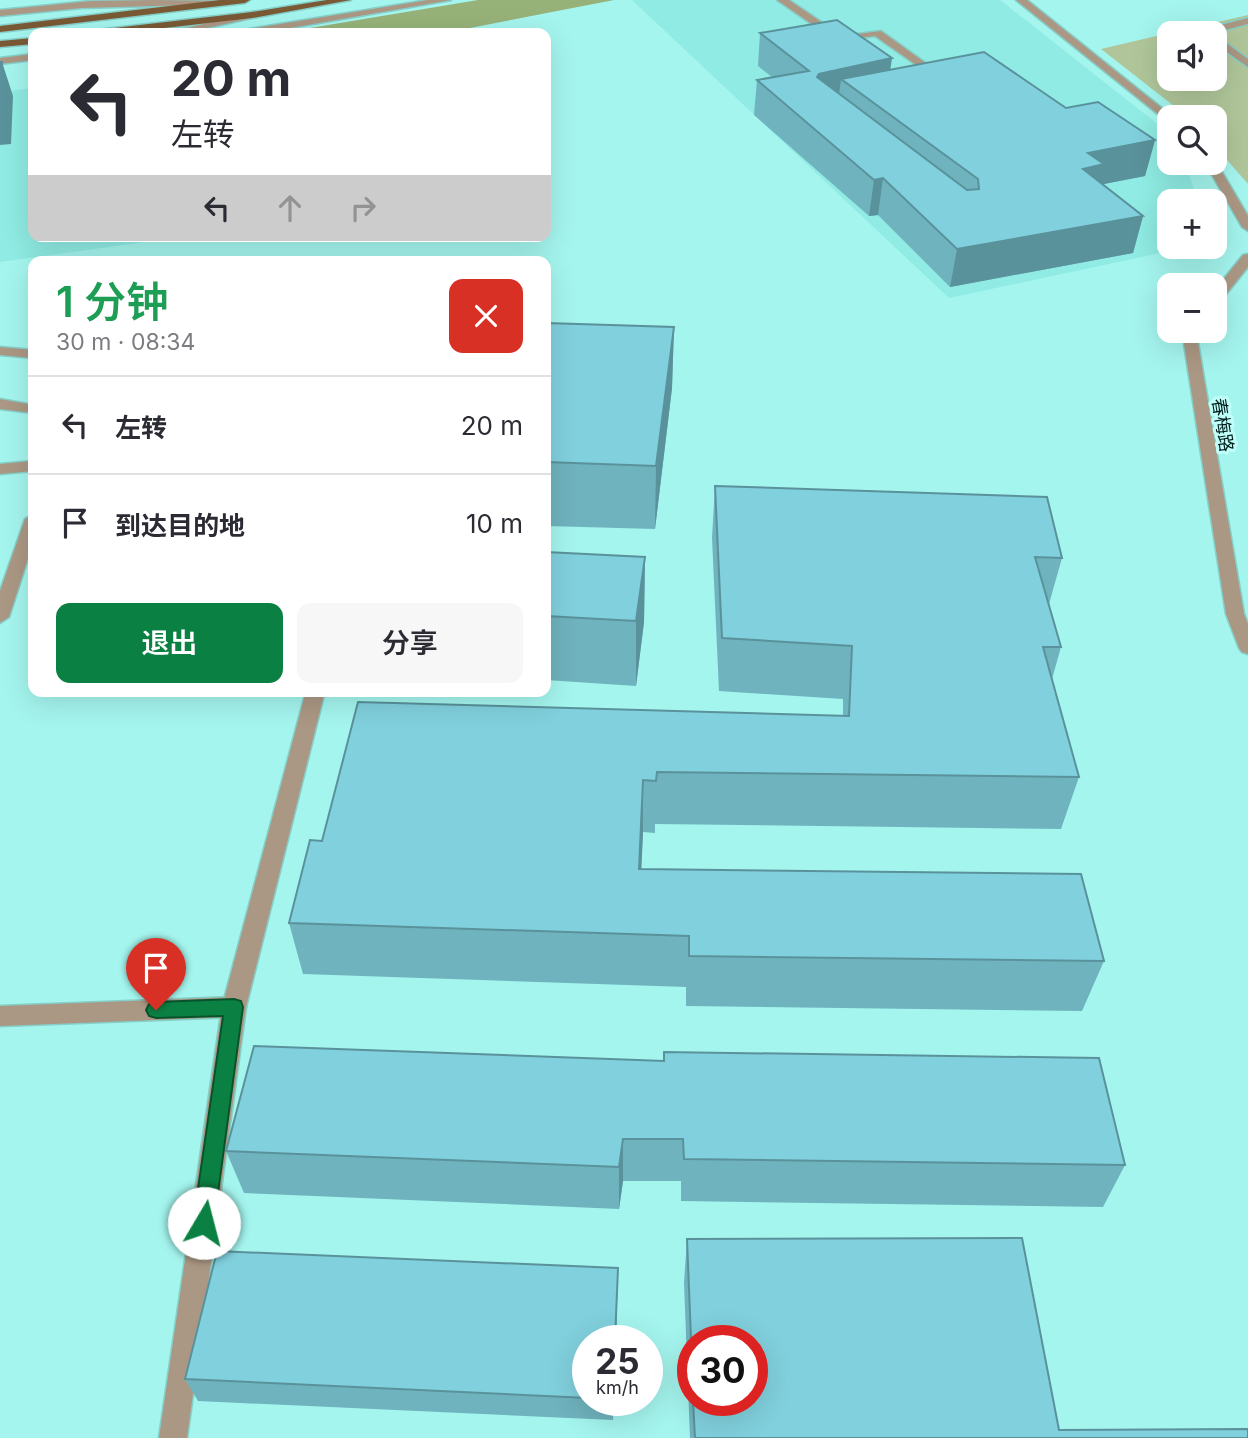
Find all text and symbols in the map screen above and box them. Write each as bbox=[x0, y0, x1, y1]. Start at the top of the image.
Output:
map controls bbox=[1157, 21, 1227, 343]
button: sound bbox=[1157, 21, 1227, 91]
text: 20 m bbox=[171, 49, 291, 108]
icon: left bbox=[56, 56, 147, 147]
button: search bbox=[1157, 105, 1227, 175]
text: 左转 bbox=[171, 115, 235, 154]
icon: left bbox=[198, 189, 236, 227]
icon: ahead bbox=[271, 189, 309, 227]
icon: right bbox=[344, 189, 382, 227]
button: + bbox=[1157, 189, 1227, 259]
button: − bbox=[1157, 273, 1227, 343]
text: 1 分钟 bbox=[56, 276, 168, 327]
button: close bbox=[449, 279, 523, 353]
text: 30 m · 08:34 bbox=[56, 328, 195, 356]
street label: 春梅路 bbox=[1208, 397, 1238, 453]
icon: left bbox=[56, 406, 94, 444]
text: 20 m bbox=[461, 410, 523, 441]
text: 左转 bbox=[115, 412, 167, 443]
icon: arrive bbox=[56, 504, 94, 542]
text: 10 m bbox=[466, 508, 523, 539]
text: 到达目的地 bbox=[115, 510, 245, 541]
button: 退出 bbox=[56, 603, 283, 683]
button: 分享 bbox=[297, 603, 523, 683]
pin bbox=[126, 938, 186, 1010]
icon: arrive bbox=[137, 949, 175, 987]
position arrow bbox=[167, 1186, 241, 1260]
speed limit sign: 30 bbox=[677, 1325, 768, 1416]
text: 25 bbox=[595, 1340, 640, 1382]
text: km/h bbox=[596, 1377, 639, 1398]

